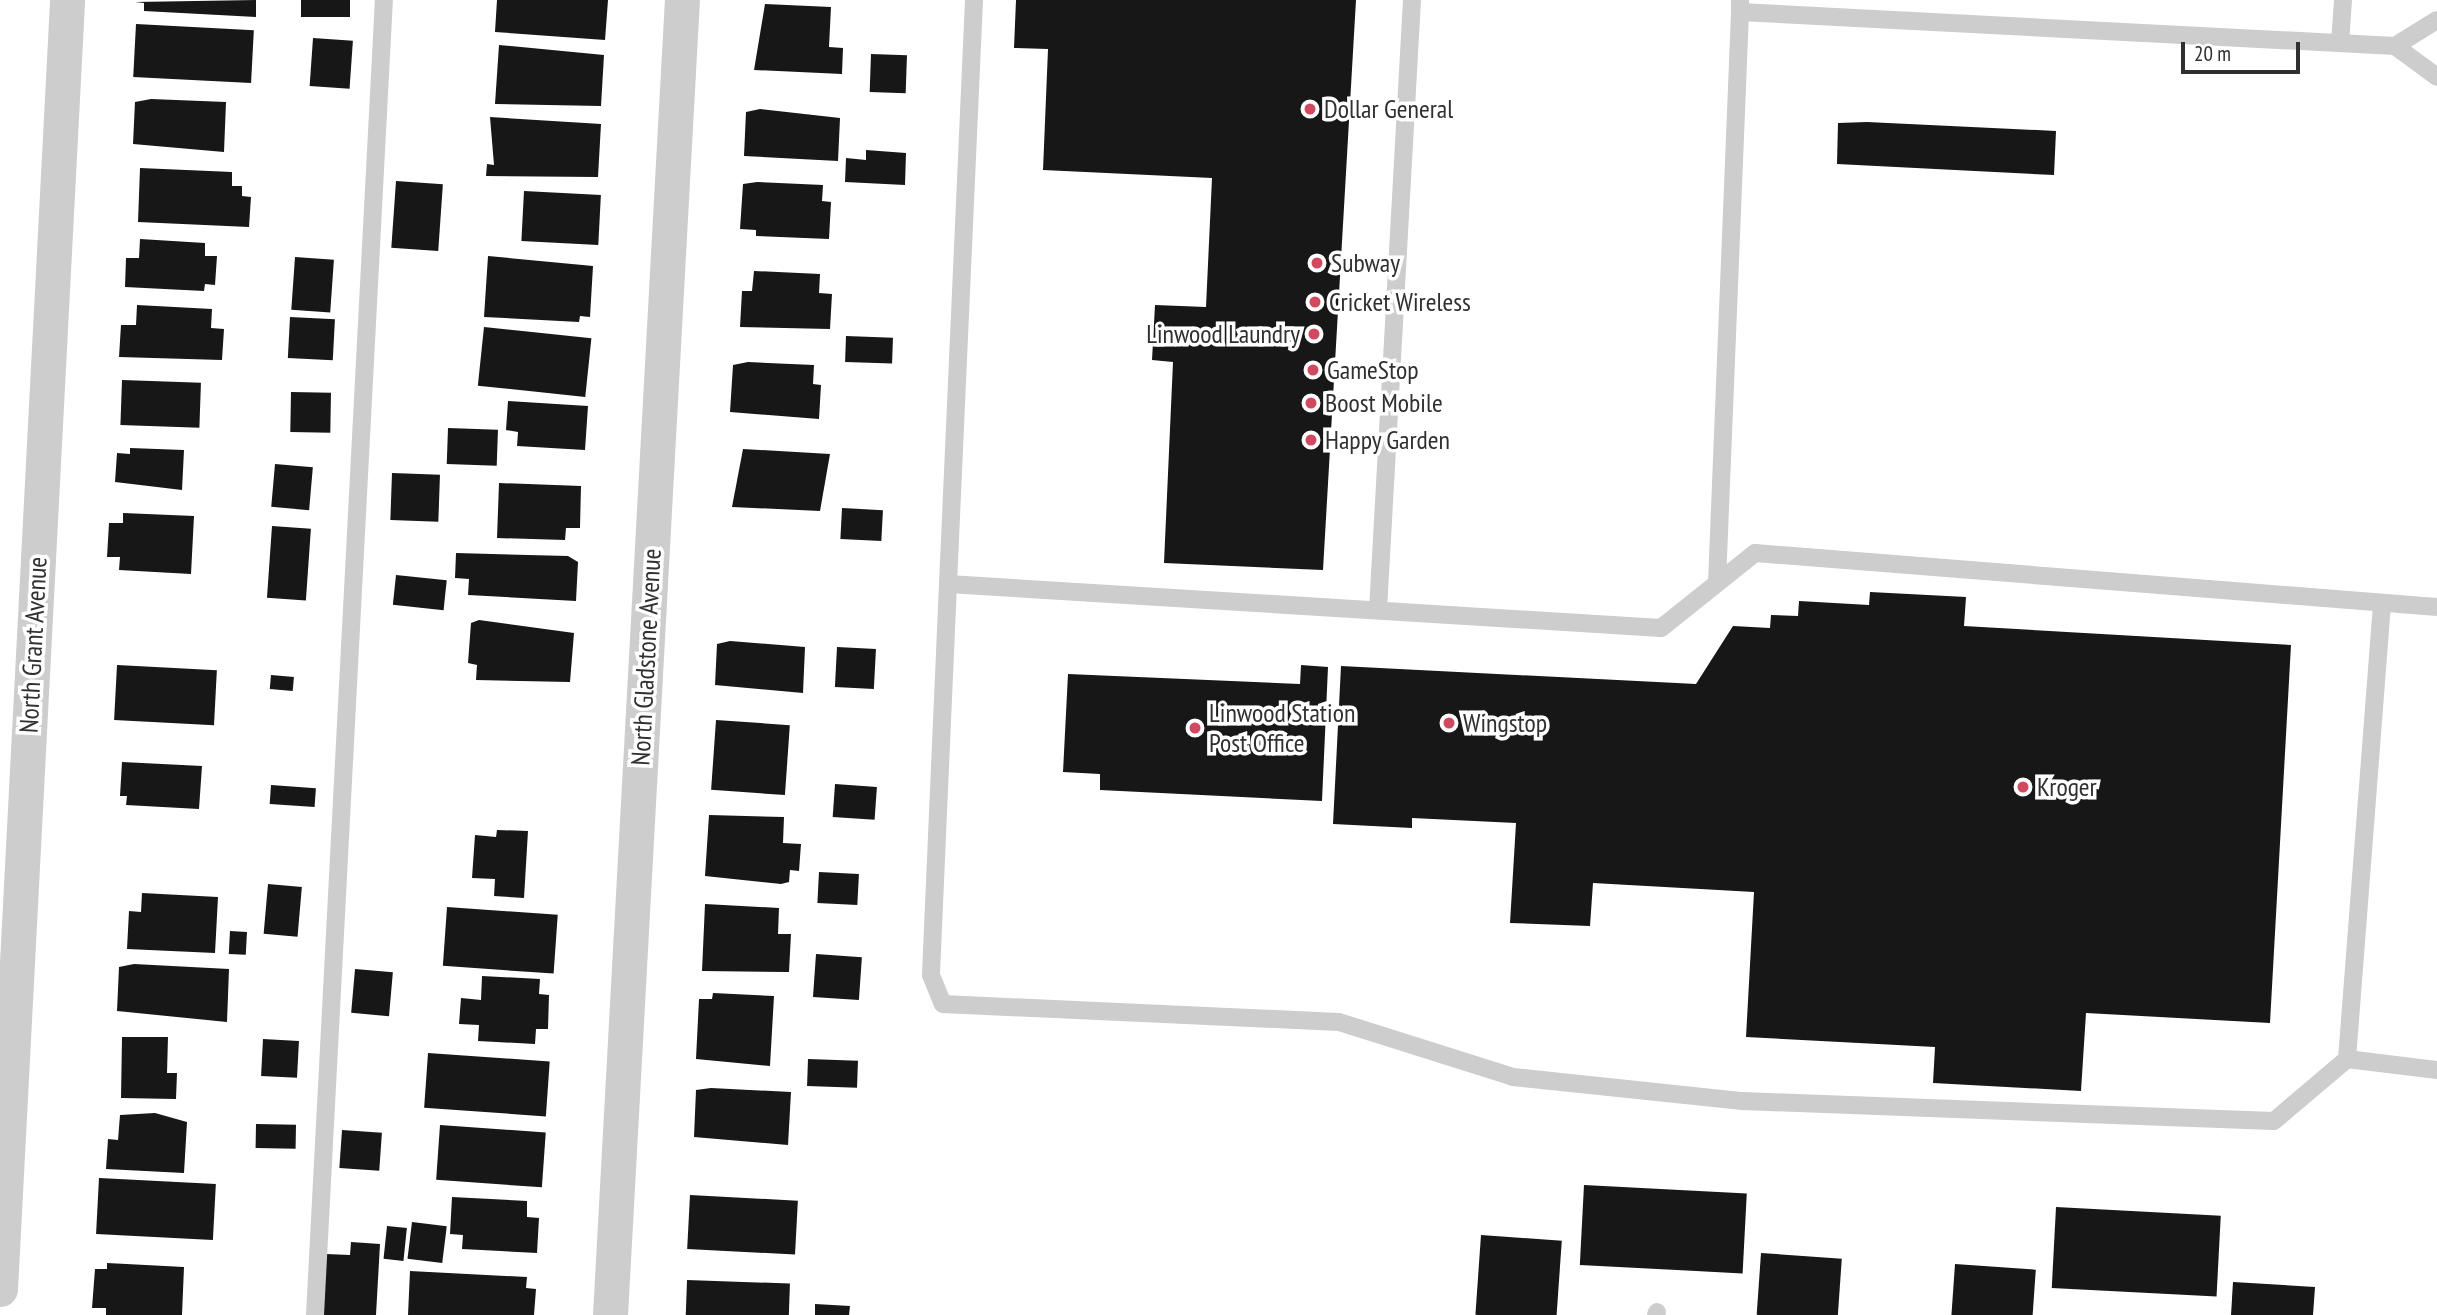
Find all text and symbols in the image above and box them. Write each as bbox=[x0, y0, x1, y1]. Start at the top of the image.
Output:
scale bar bbox=[2185, 28, 2304, 72]
text: 20 m bbox=[2194, 40, 2231, 67]
place label: Dollar General bbox=[1324, 93, 1453, 125]
marker: Dollar General bbox=[1302, 101, 1318, 117]
place label: Subway bbox=[1331, 247, 1400, 279]
marker: Subway bbox=[1309, 255, 1325, 271]
place label: Cricket Wireless bbox=[1329, 286, 1471, 318]
marker: Cricket Wireless bbox=[1307, 294, 1323, 310]
place label: Linwood Laundry bbox=[1146, 318, 1300, 350]
marker: Linwood Laundry bbox=[1306, 326, 1322, 342]
place label: GameStop bbox=[1327, 354, 1418, 386]
marker: GameStop bbox=[1305, 362, 1321, 378]
place label: Boost Mobile bbox=[1325, 387, 1443, 419]
marker: Boost Mobile bbox=[1303, 395, 1319, 411]
place label: Happy Garden bbox=[1325, 424, 1451, 456]
marker: Happy Garden bbox=[1303, 432, 1319, 448]
street label: North Gladstone Avenue bbox=[625, 547, 667, 767]
street label: North Grant Avenue bbox=[13, 556, 53, 734]
place label: Linwood Station Post Office bbox=[1209, 697, 1355, 758]
place label: Wingstop bbox=[1463, 707, 1547, 739]
marker: Wingstop bbox=[1441, 715, 1457, 731]
marker: Linwood Station Post Office bbox=[1187, 720, 1203, 736]
place label: Kroger bbox=[2037, 771, 2097, 803]
marker: Kroger bbox=[2015, 779, 2031, 795]

